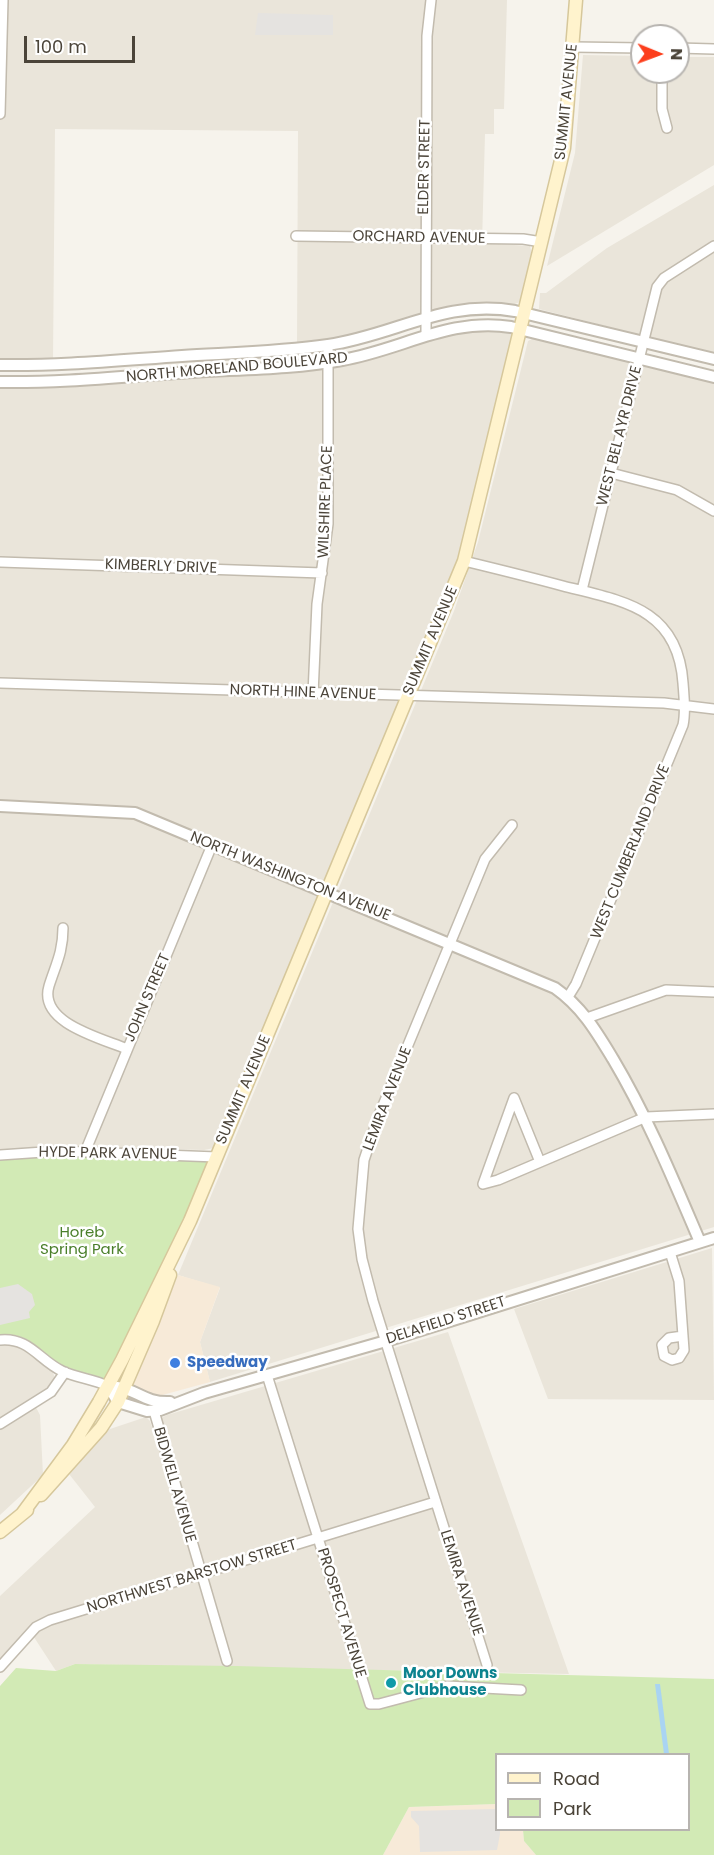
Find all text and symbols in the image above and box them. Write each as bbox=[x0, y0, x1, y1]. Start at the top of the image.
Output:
scale bar bbox=[27, 24, 138, 62]
north arrow bbox=[630, 24, 690, 84]
text: 100 m bbox=[35, 34, 87, 59]
street label: SUMMIT AVENUE bbox=[552, 43, 582, 161]
text: N bbox=[665, 48, 688, 61]
street label: ELDER STREET bbox=[415, 119, 435, 215]
street label: ORCHARD AVENUE bbox=[352, 228, 486, 248]
street label: NORTH MORELAND BOULEVARD bbox=[125, 349, 349, 387]
street label: WEST BEL AYR DRIVE bbox=[594, 364, 646, 508]
street label: WILSHIRE PLACE bbox=[315, 445, 337, 559]
street label: KIMBERLY DRIVE bbox=[105, 556, 217, 578]
street label: SUMMIT AVENUE bbox=[400, 584, 462, 698]
street label: NORTH HINE AVENUE bbox=[229, 681, 377, 705]
street label: WEST CUMBERLAND DRIVE bbox=[588, 762, 674, 942]
street label: NORTH WASHINGTON AVENUE bbox=[187, 828, 393, 926]
street label: JOHN STREET bbox=[121, 951, 175, 1045]
street label: SUMMIT AVENUE bbox=[213, 1033, 275, 1147]
street label: LEMIRA AVENUE bbox=[360, 1044, 416, 1154]
street label: HYDE PARK AVENUE bbox=[39, 1144, 177, 1164]
park label: Horeb Spring Park bbox=[40, 1224, 124, 1259]
street label: DELAFIELD STREET bbox=[384, 1293, 508, 1349]
place label: Speedway bbox=[187, 1354, 268, 1372]
marker: Speedway bbox=[168, 1356, 182, 1370]
street label: BIDWELL AVENUE bbox=[149, 1425, 199, 1545]
street label: LEMIRA AVENUE bbox=[435, 1528, 487, 1638]
street label: NORTHWEST BARSTOW STREET bbox=[85, 1536, 299, 1618]
street label: PROSPECT AVENUE bbox=[313, 1546, 369, 1680]
place label: Moor Downs Clubhouse bbox=[403, 1665, 497, 1700]
marker: Moor Downs Clubhouse bbox=[384, 1676, 398, 1690]
legend bbox=[495, 1753, 690, 1831]
text: Road bbox=[553, 1766, 600, 1791]
text: Park bbox=[553, 1796, 592, 1821]

